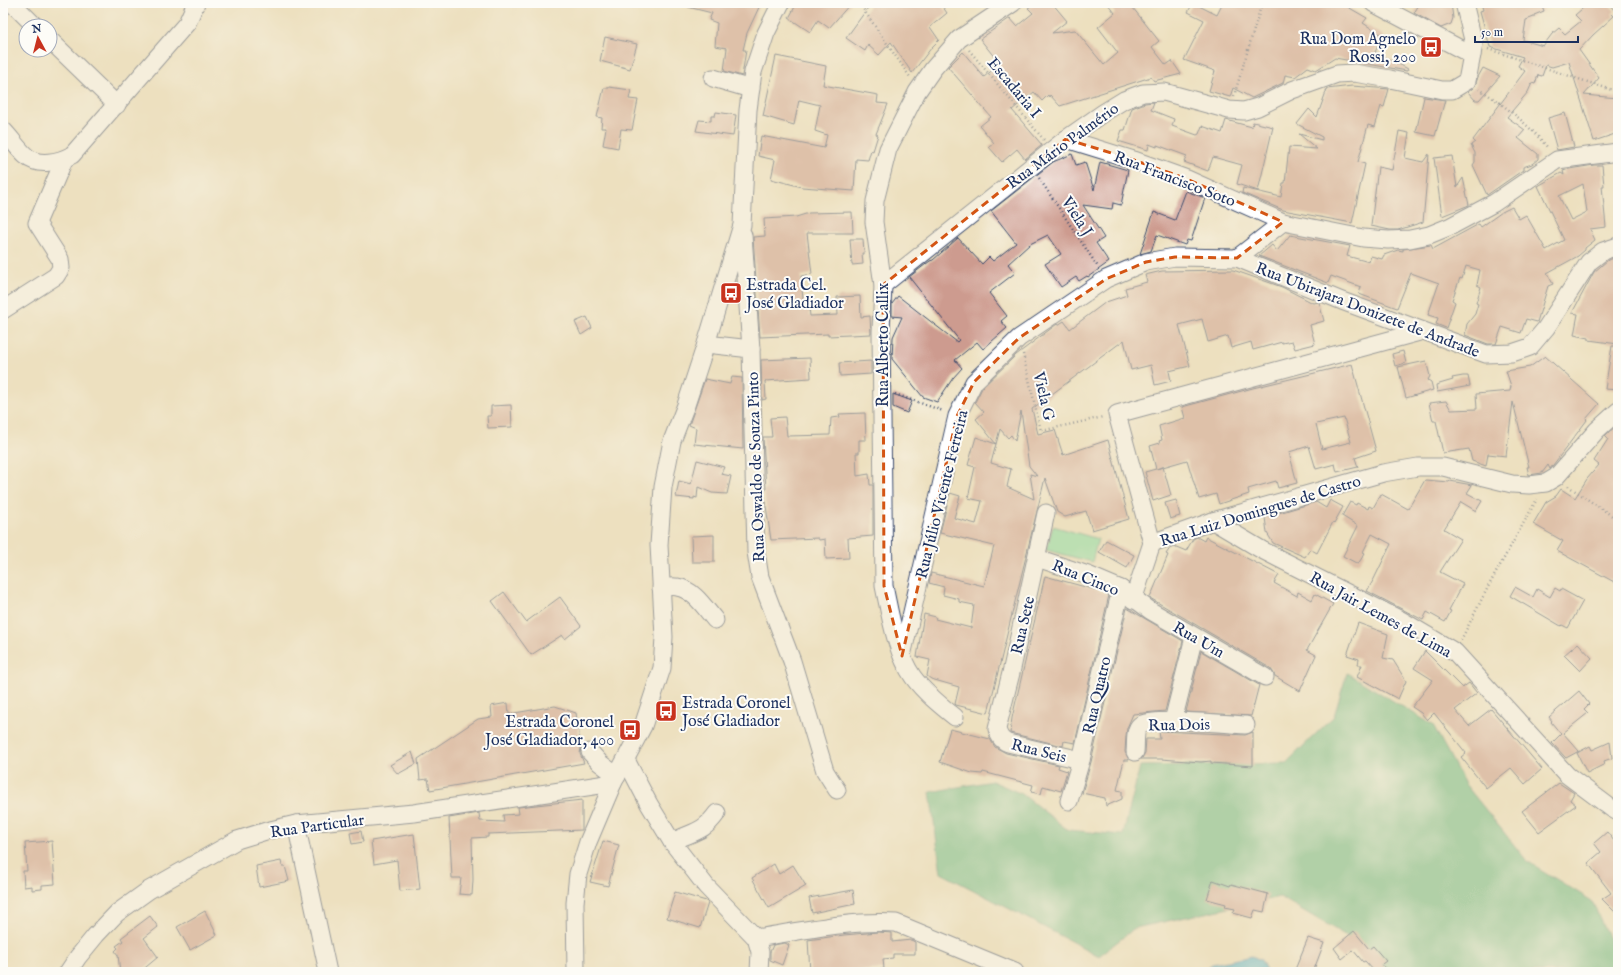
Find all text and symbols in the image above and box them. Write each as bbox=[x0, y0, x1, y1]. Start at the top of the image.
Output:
north arrow bbox=[18, 18, 58, 58]
scale bar bbox=[1475, 18, 1578, 44]
text: N bbox=[30, 21, 43, 37]
text: 50 m bbox=[1481, 25, 1503, 40]
place label: Rua Dom Agnelo Rossi, 200 bbox=[1300, 30, 1416, 68]
bus stop icon: Rua Dom Agnelo Rossi, 200 bbox=[1418, 34, 1444, 60]
street label: Escadaria I bbox=[982, 54, 1045, 123]
street label: Rua Mário Palmério bbox=[1003, 99, 1123, 194]
street label: Rua Francisco Soto bbox=[1111, 147, 1238, 212]
street label: Viela J bbox=[1056, 193, 1097, 241]
street label: Rua Ubirajara Donizete de Andrade bbox=[1252, 259, 1482, 363]
place label: Estrada Cel. José Gladiador bbox=[744, 276, 844, 314]
bus stop icon: Estrada Cel. José Gladiador bbox=[718, 280, 744, 306]
street label: Rua Alberto Callix bbox=[874, 283, 894, 407]
street label: Viela G bbox=[1028, 369, 1058, 423]
street label: Rua Oswaldo de Souza Pinto bbox=[744, 371, 770, 562]
street label: Rua Júlio Vicente Ferreira bbox=[912, 408, 974, 581]
street label: Rua Luiz Domingues de Castro bbox=[1158, 472, 1364, 552]
street label: Rua Cinco bbox=[1049, 556, 1122, 601]
street label: Rua Jair Lemes de Lima bbox=[1305, 568, 1455, 663]
street label: Rua Sete bbox=[1008, 594, 1040, 657]
street label: Rua Um bbox=[1169, 618, 1227, 663]
street label: Rua Quatro bbox=[1079, 654, 1117, 736]
place label: Estrada Coronel José Gladiador bbox=[680, 694, 791, 732]
bus stop icon: Estrada Coronel José Gladiador bbox=[653, 698, 679, 724]
place label: Estrada Coronel José Gladiador, 400 bbox=[483, 713, 615, 751]
street label: Rua Dois bbox=[1148, 715, 1211, 737]
bus stop icon: Estrada Coronel José Gladiador, 400 bbox=[617, 717, 643, 743]
street label: Rua Seis bbox=[1009, 735, 1069, 769]
street label: Rua Particular bbox=[269, 810, 366, 843]

